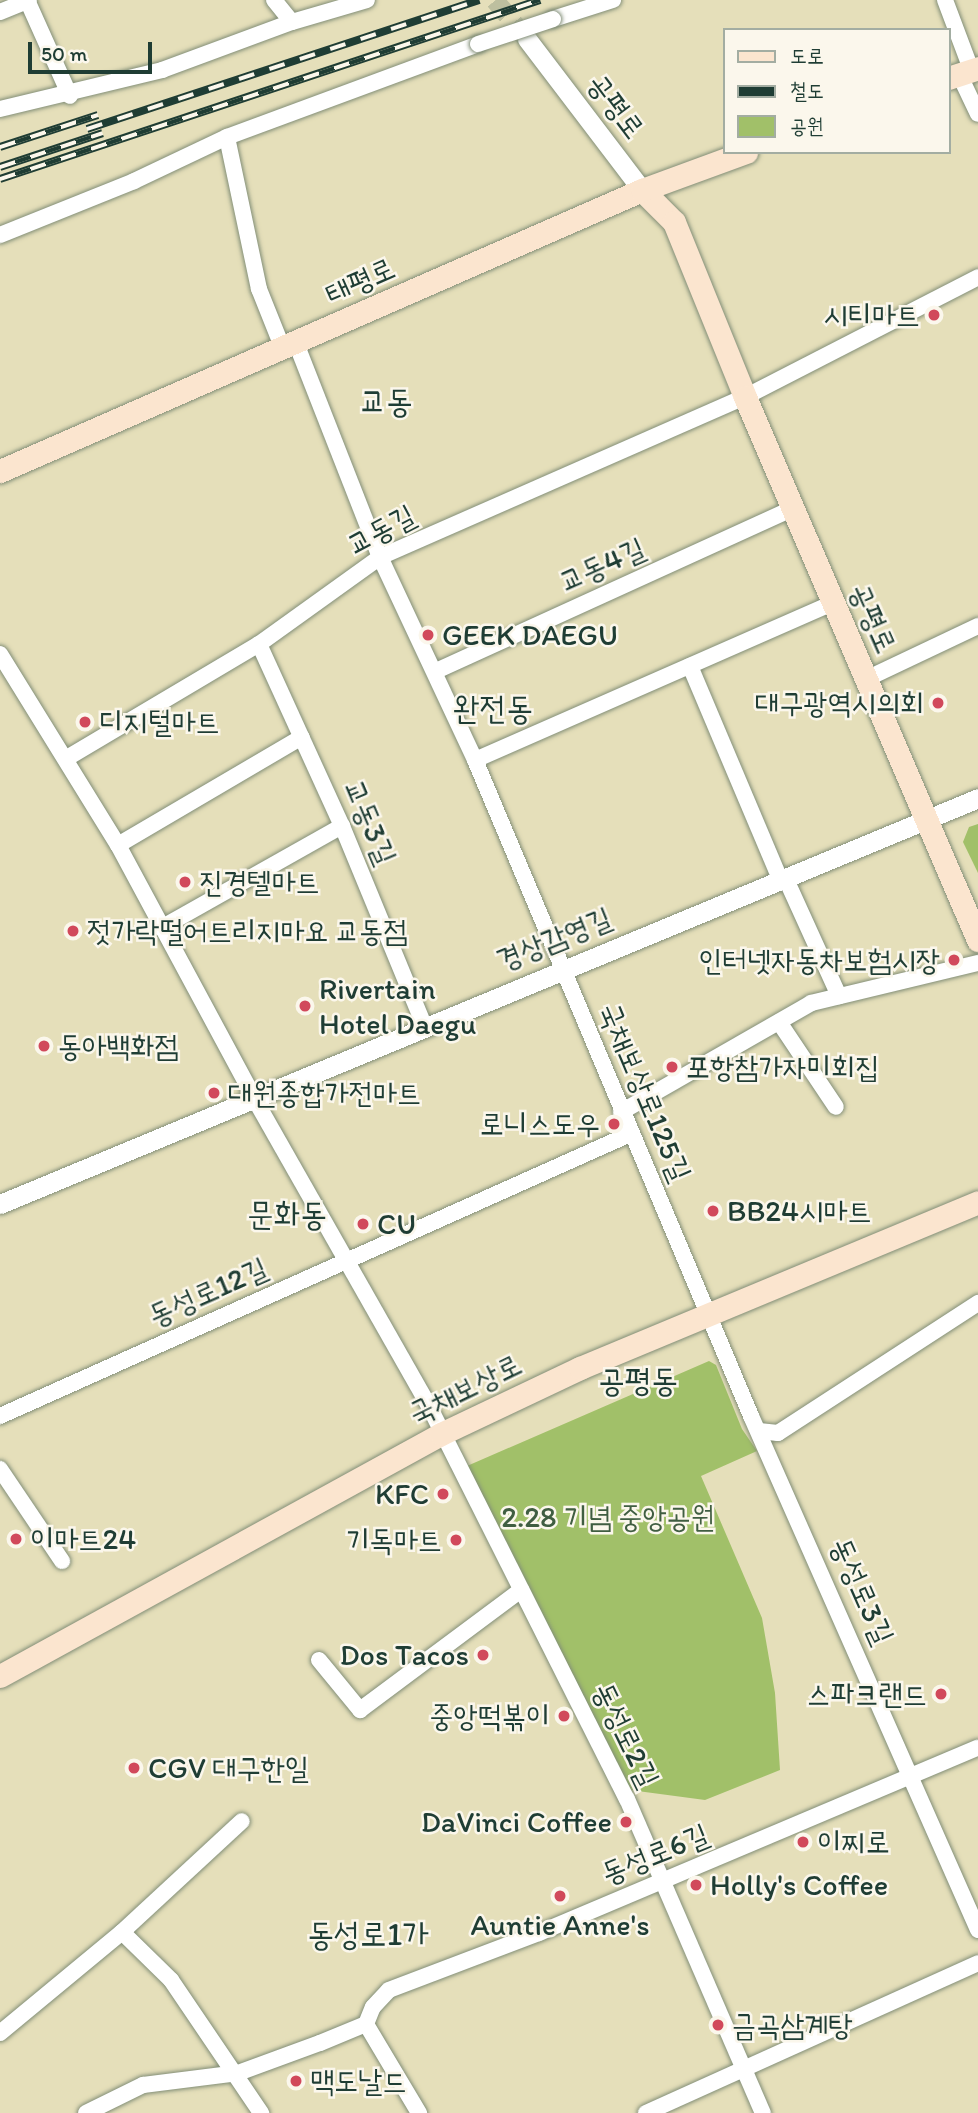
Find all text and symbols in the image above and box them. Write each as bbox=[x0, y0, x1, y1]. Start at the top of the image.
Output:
scale bar bbox=[32, 28, 156, 72]
legend bbox=[722, 28, 950, 154]
text: 50 m bbox=[41, 41, 87, 66]
text: 도로 bbox=[790, 43, 824, 68]
street label: 공평로 bbox=[580, 66, 652, 146]
text: 철도 bbox=[790, 78, 824, 103]
text: 공원 bbox=[790, 113, 824, 138]
street label: 태평로 bbox=[320, 250, 400, 312]
place label: 시티마트 bbox=[823, 297, 920, 333]
marker: 시티마트 bbox=[926, 307, 942, 323]
district label: 교동 bbox=[359, 381, 413, 421]
street label: 교동길 bbox=[341, 497, 421, 563]
street label: 교동4길 bbox=[553, 530, 651, 600]
street label: 공평로 bbox=[842, 578, 904, 658]
place label: GEEK DAEGU bbox=[442, 617, 618, 653]
marker: GEEK DAEGU bbox=[420, 627, 436, 643]
place label: 대구광역시의회 bbox=[755, 685, 924, 721]
district label: 완전동 bbox=[453, 688, 533, 728]
marker: 대구광역시의회 bbox=[930, 695, 946, 711]
place label: 디지털마트 bbox=[99, 704, 220, 740]
marker: 디지털마트 bbox=[77, 714, 93, 730]
street label: 교동3길 bbox=[336, 774, 404, 870]
place label: 진경텔마트 bbox=[199, 864, 320, 900]
marker: 진경텔마트 bbox=[177, 874, 193, 890]
street label: 경상감영길 bbox=[491, 900, 617, 978]
place label: 젓가락떨어트리지마요 교동점 bbox=[87, 913, 408, 949]
marker: 젓가락떨어트리지마요 교동점 bbox=[65, 923, 81, 939]
place label: 인터넷자동차보험시장 bbox=[699, 942, 940, 978]
marker: 인터넷자동차보험시장 bbox=[946, 952, 962, 968]
place label: Rivertain Hotel Daegu bbox=[319, 971, 478, 1042]
street label: 국채보상로125길 bbox=[591, 997, 699, 1187]
marker: Rivertain Hotel Daegu bbox=[297, 998, 313, 1014]
place label: 동아백화점 bbox=[58, 1028, 179, 1064]
marker: 동아백화점 bbox=[36, 1038, 52, 1054]
place label: 포항참가자미회집 bbox=[686, 1049, 879, 1085]
marker: 포항참가자미회집 bbox=[664, 1059, 680, 1075]
place label: 대원종합가전마트 bbox=[228, 1075, 421, 1111]
marker: 대원종합가전마트 bbox=[206, 1085, 222, 1101]
place label: 로니스도우 bbox=[479, 1106, 600, 1142]
marker: 로니스도우 bbox=[606, 1116, 622, 1132]
place label: BB24시마트 bbox=[727, 1193, 872, 1229]
district label: 문화동 bbox=[247, 1194, 327, 1234]
marker: BB24시마트 bbox=[705, 1203, 721, 1219]
place label: CU bbox=[377, 1206, 416, 1242]
marker: CU bbox=[355, 1216, 371, 1232]
street label: 동성로12길 bbox=[143, 1250, 273, 1334]
street label: 국채보상로 bbox=[403, 1346, 527, 1432]
district label: 공평동 bbox=[598, 1360, 678, 1400]
place label: KFC bbox=[375, 1476, 429, 1512]
marker: KFC bbox=[435, 1486, 451, 1502]
park label: 2.28 기념 중앙공원 bbox=[501, 1499, 715, 1535]
place label: 이마트24 bbox=[30, 1521, 136, 1557]
place label: 기독마트 bbox=[345, 1522, 442, 1558]
marker: 이마트24 bbox=[8, 1531, 24, 1547]
marker: 기독마트 bbox=[448, 1532, 464, 1548]
street label: 동성로3길 bbox=[823, 1532, 901, 1650]
place label: Dos Tacos bbox=[342, 1637, 469, 1673]
marker: Dos Tacos bbox=[475, 1647, 491, 1663]
place label: 스파크랜드 bbox=[806, 1676, 927, 1712]
street label: 동성로2길 bbox=[585, 1677, 667, 1793]
marker: 스파크랜드 bbox=[933, 1686, 949, 1702]
place label: 중앙떡볶이 bbox=[429, 1698, 550, 1734]
marker: 중앙떡볶이 bbox=[556, 1708, 572, 1724]
place label: CGV 대구한일 bbox=[148, 1750, 309, 1786]
marker: CGV 대구한일 bbox=[126, 1760, 142, 1776]
place label: DaVinci Coffee bbox=[421, 1804, 612, 1840]
marker: DaVinci Coffee bbox=[618, 1814, 634, 1830]
street label: 동성로6길 bbox=[596, 1816, 714, 1892]
place label: 이찌로 bbox=[817, 1824, 889, 1860]
marker: 이찌로 bbox=[795, 1834, 811, 1850]
place label: Holly's Coffee bbox=[710, 1867, 888, 1903]
marker: Holly's Coffee bbox=[688, 1877, 704, 1893]
marker: Auntie Anne's bbox=[552, 1888, 568, 1904]
place label: Auntie Anne's bbox=[471, 1907, 649, 1943]
district label: 동성로1가 bbox=[307, 1914, 429, 1954]
place label: 금곡삼계탕 bbox=[732, 2007, 853, 2043]
marker: 금곡삼계탕 bbox=[710, 2017, 726, 2033]
place label: 맥도날드 bbox=[310, 2063, 407, 2099]
marker: 맥도날드 bbox=[288, 2073, 304, 2089]

